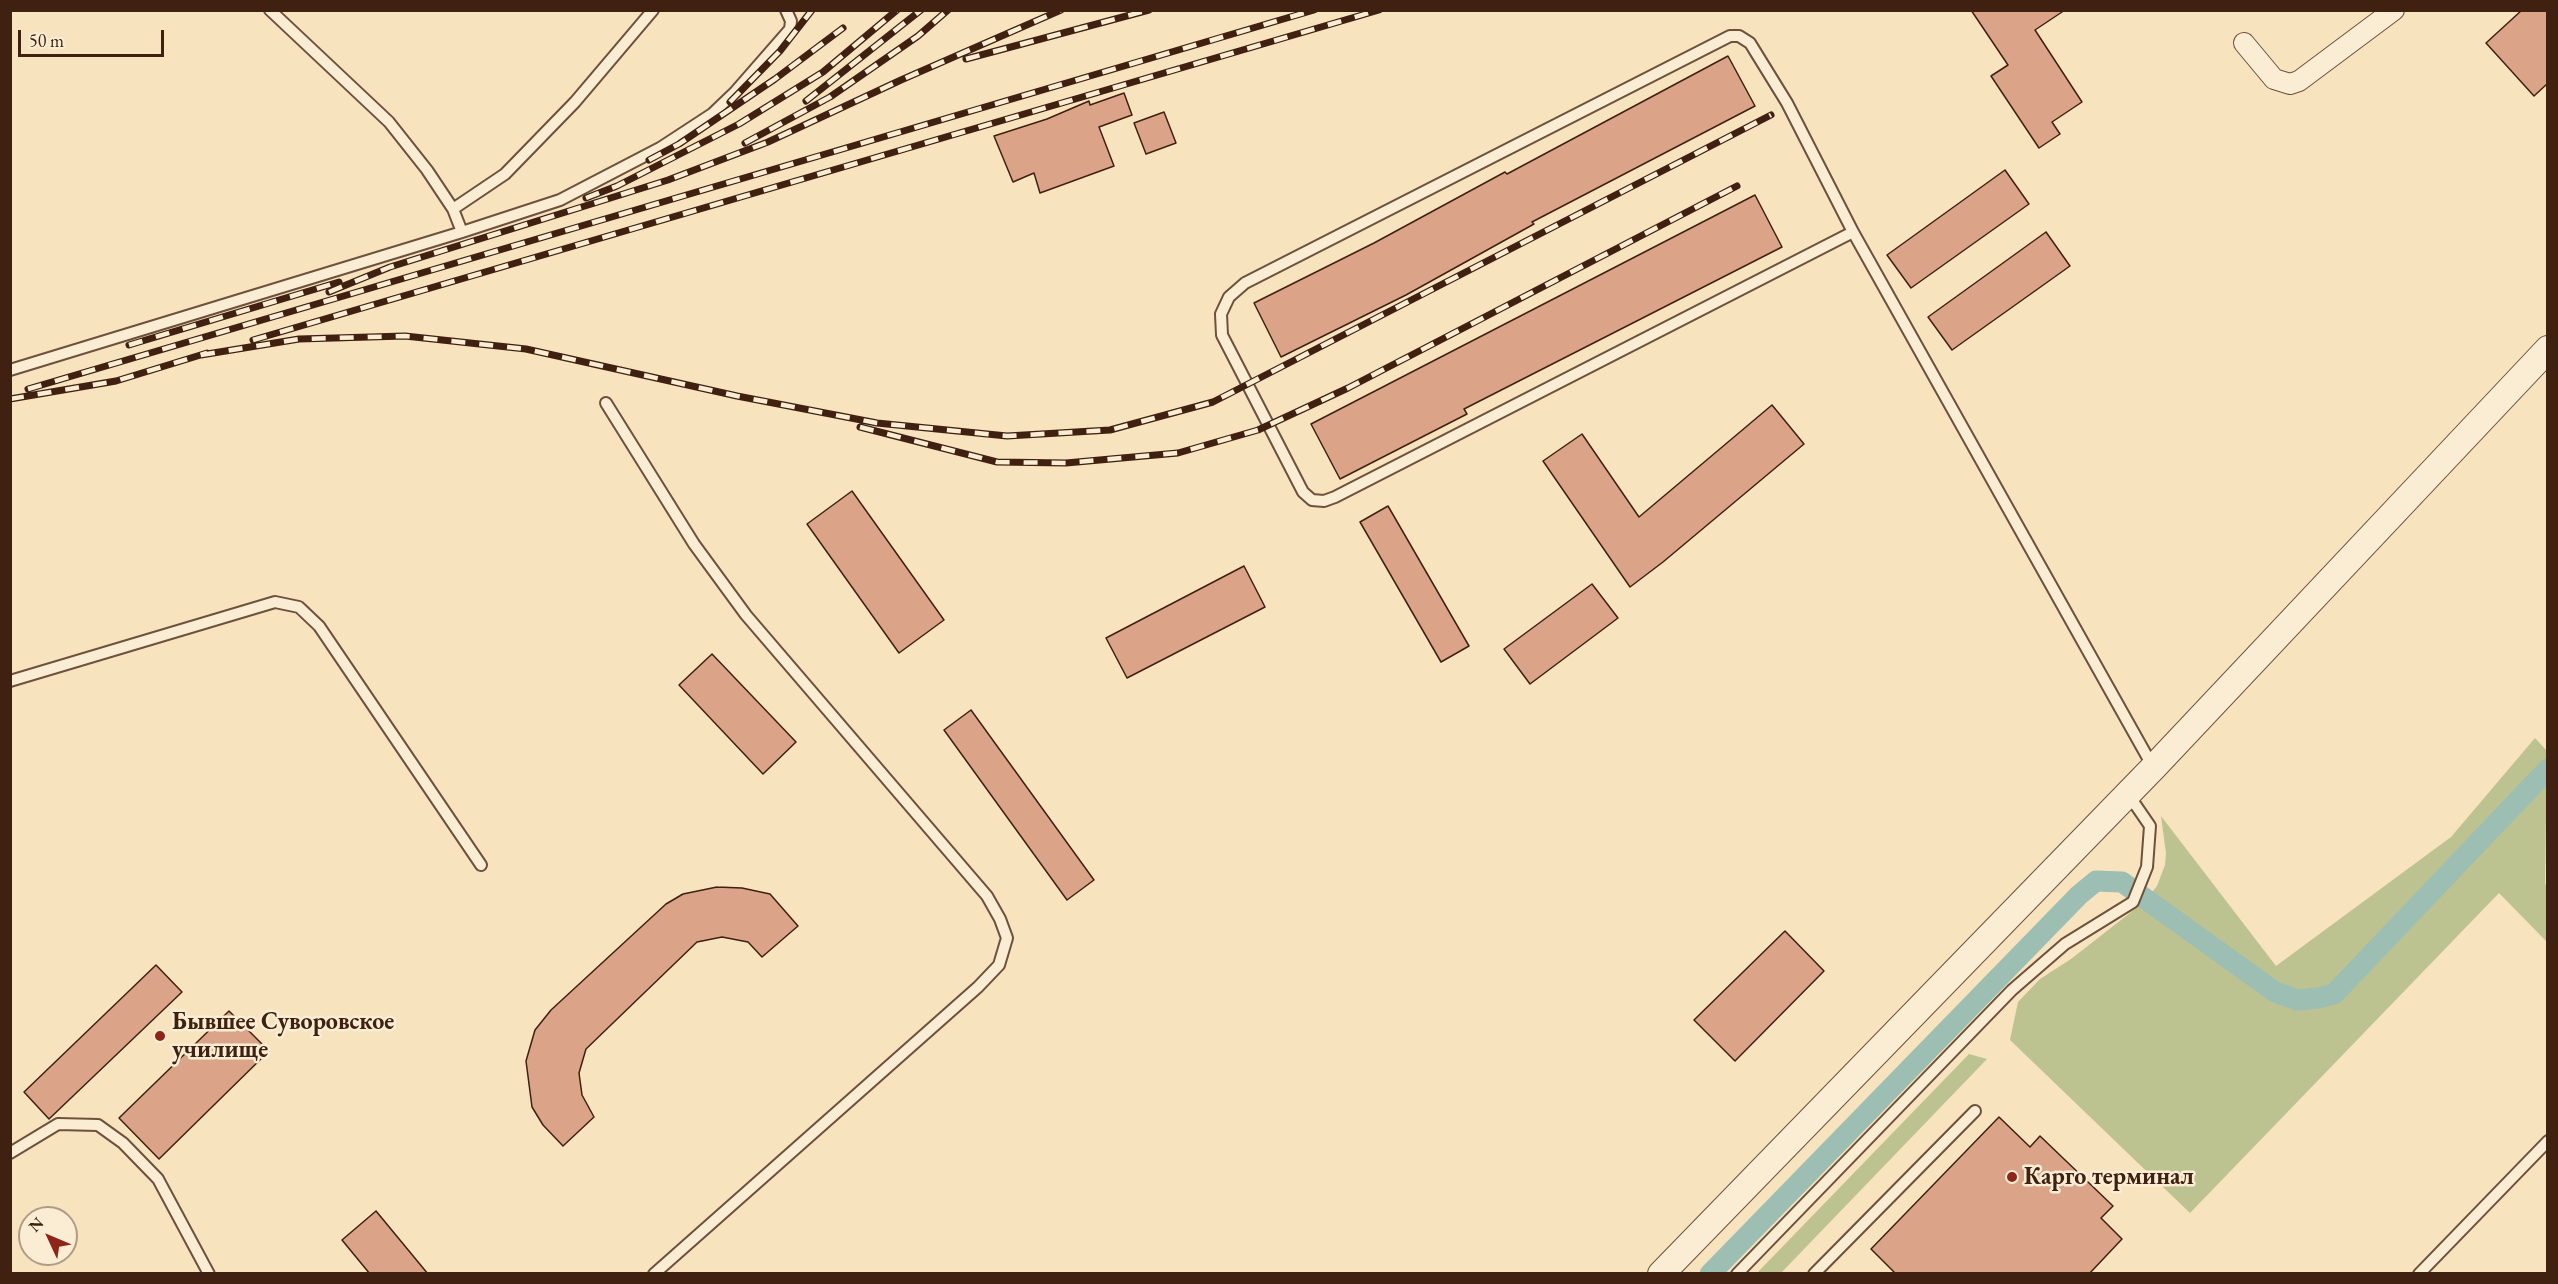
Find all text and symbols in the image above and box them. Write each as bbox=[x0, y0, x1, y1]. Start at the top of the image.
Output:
scale bar bbox=[21, 18, 166, 56]
text: 50 m bbox=[29, 29, 64, 52]
place label: Бывшее Суворовское училище bbox=[172, 1008, 394, 1064]
marker: Бывшее Суворовское училище bbox=[153, 1029, 167, 1043]
place label: Карго терминал bbox=[2024, 1163, 2194, 1191]
marker: Карго терминал bbox=[2005, 1170, 2019, 1184]
north arrow bbox=[18, 1206, 78, 1266]
text: N bbox=[24, 1213, 48, 1236]

